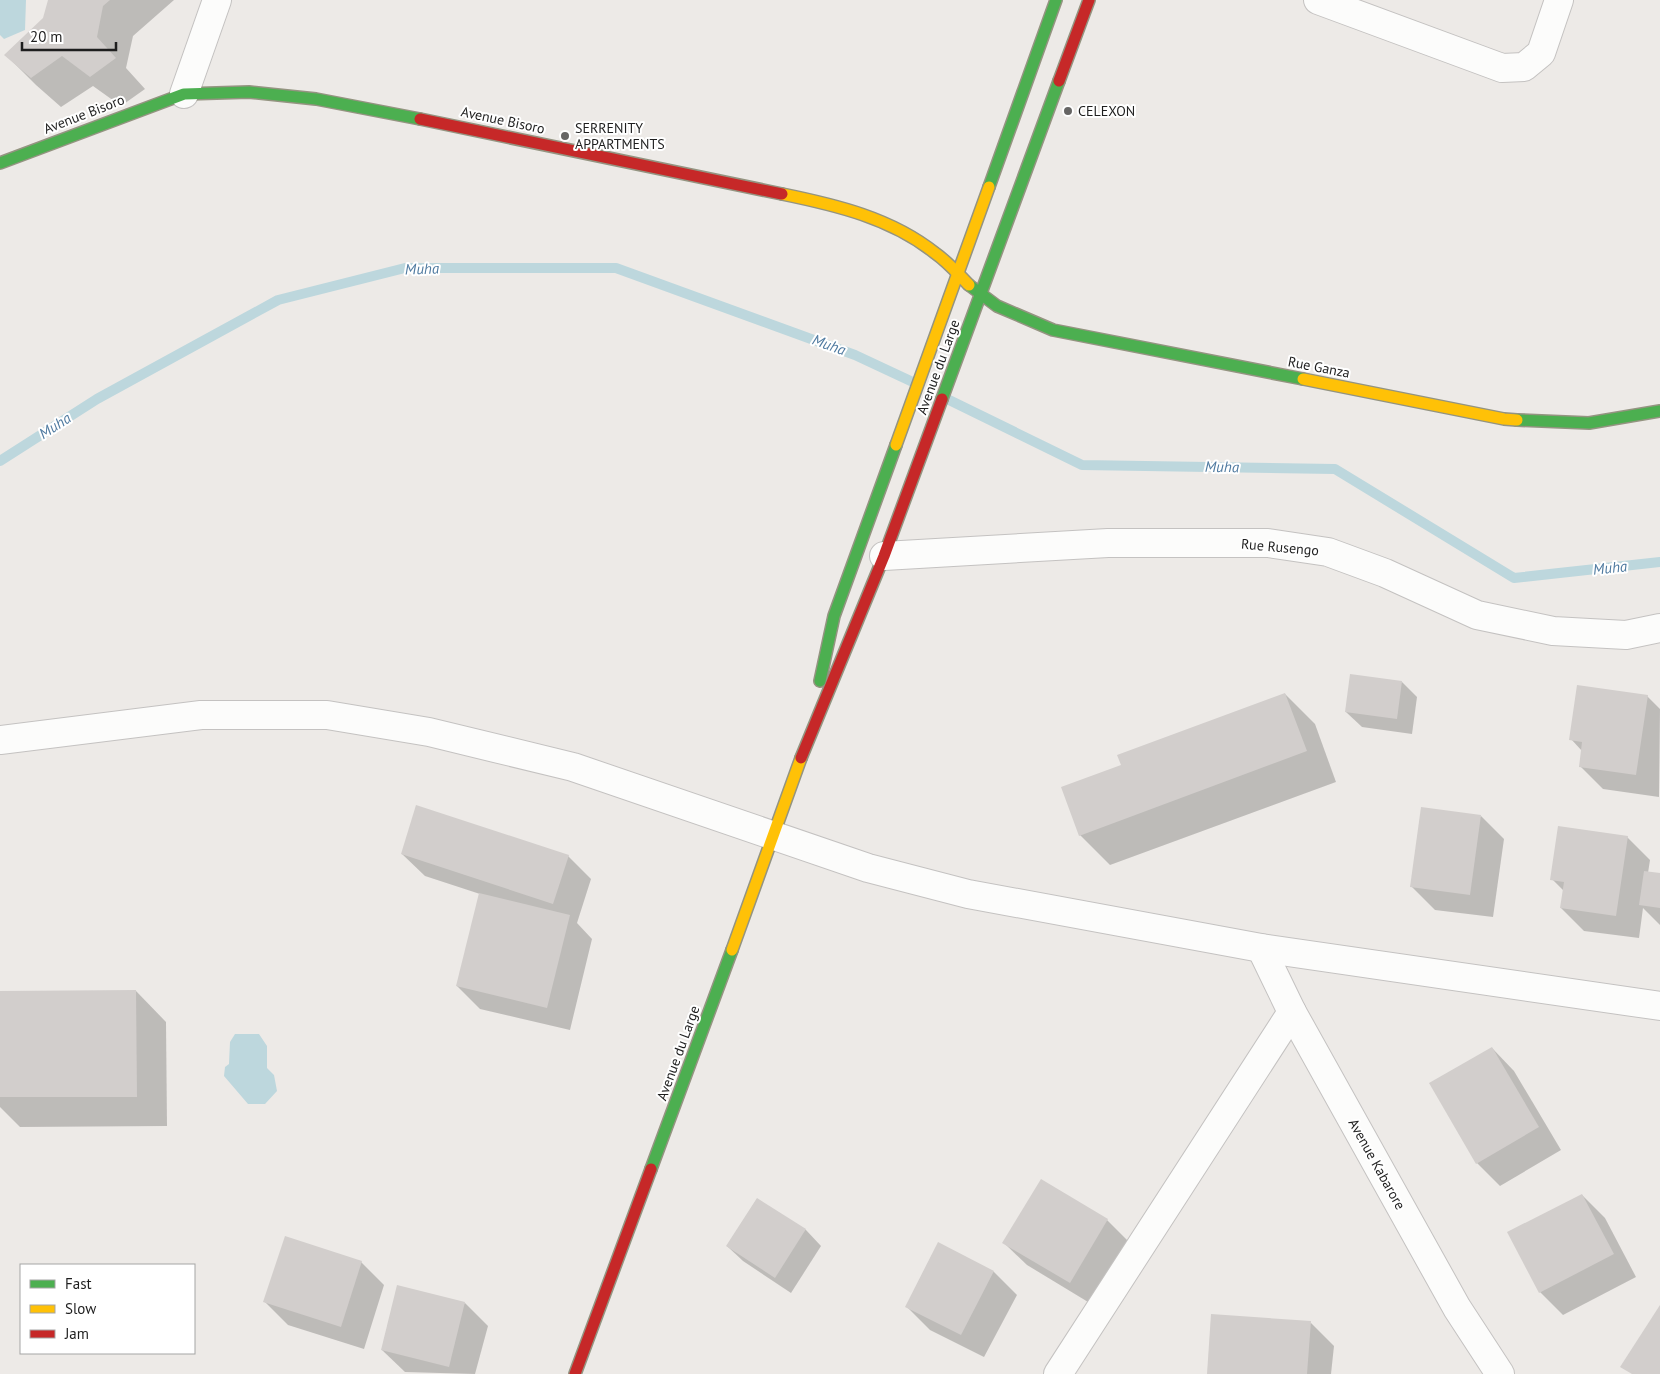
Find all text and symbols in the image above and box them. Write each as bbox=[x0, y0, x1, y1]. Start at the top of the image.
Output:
scale bar bbox=[22, 20, 116, 52]
text: 20 m bbox=[30, 27, 63, 46]
street label: Avenue Bisoro bbox=[41, 90, 127, 138]
street label: Avenue Bisoro bbox=[460, 102, 546, 138]
place label: CELEXON bbox=[1078, 102, 1135, 120]
marker: CELEXON bbox=[1062, 105, 1074, 117]
place label: SERRENITY APPARTMENTS bbox=[575, 119, 665, 153]
marker: SERRENITY APPARTMENTS bbox=[559, 130, 571, 142]
water label: Muha bbox=[405, 258, 440, 279]
street label: Avenue du Large bbox=[913, 317, 963, 417]
water label: Muha bbox=[810, 330, 849, 360]
street label: Rue Ganza bbox=[1286, 352, 1352, 382]
water label: Muha bbox=[35, 408, 75, 443]
water label: Muha bbox=[1205, 457, 1240, 476]
street label: Rue Rusengo bbox=[1240, 535, 1320, 559]
water label: Muha bbox=[1592, 556, 1629, 579]
street label: Avenue du Large bbox=[653, 1003, 703, 1103]
street label: Avenue Kabarore bbox=[1345, 1115, 1409, 1213]
legend bbox=[20, 1264, 195, 1354]
text: Fast bbox=[65, 1274, 92, 1293]
text: Slow bbox=[65, 1299, 96, 1318]
text: Jam bbox=[64, 1324, 89, 1343]

